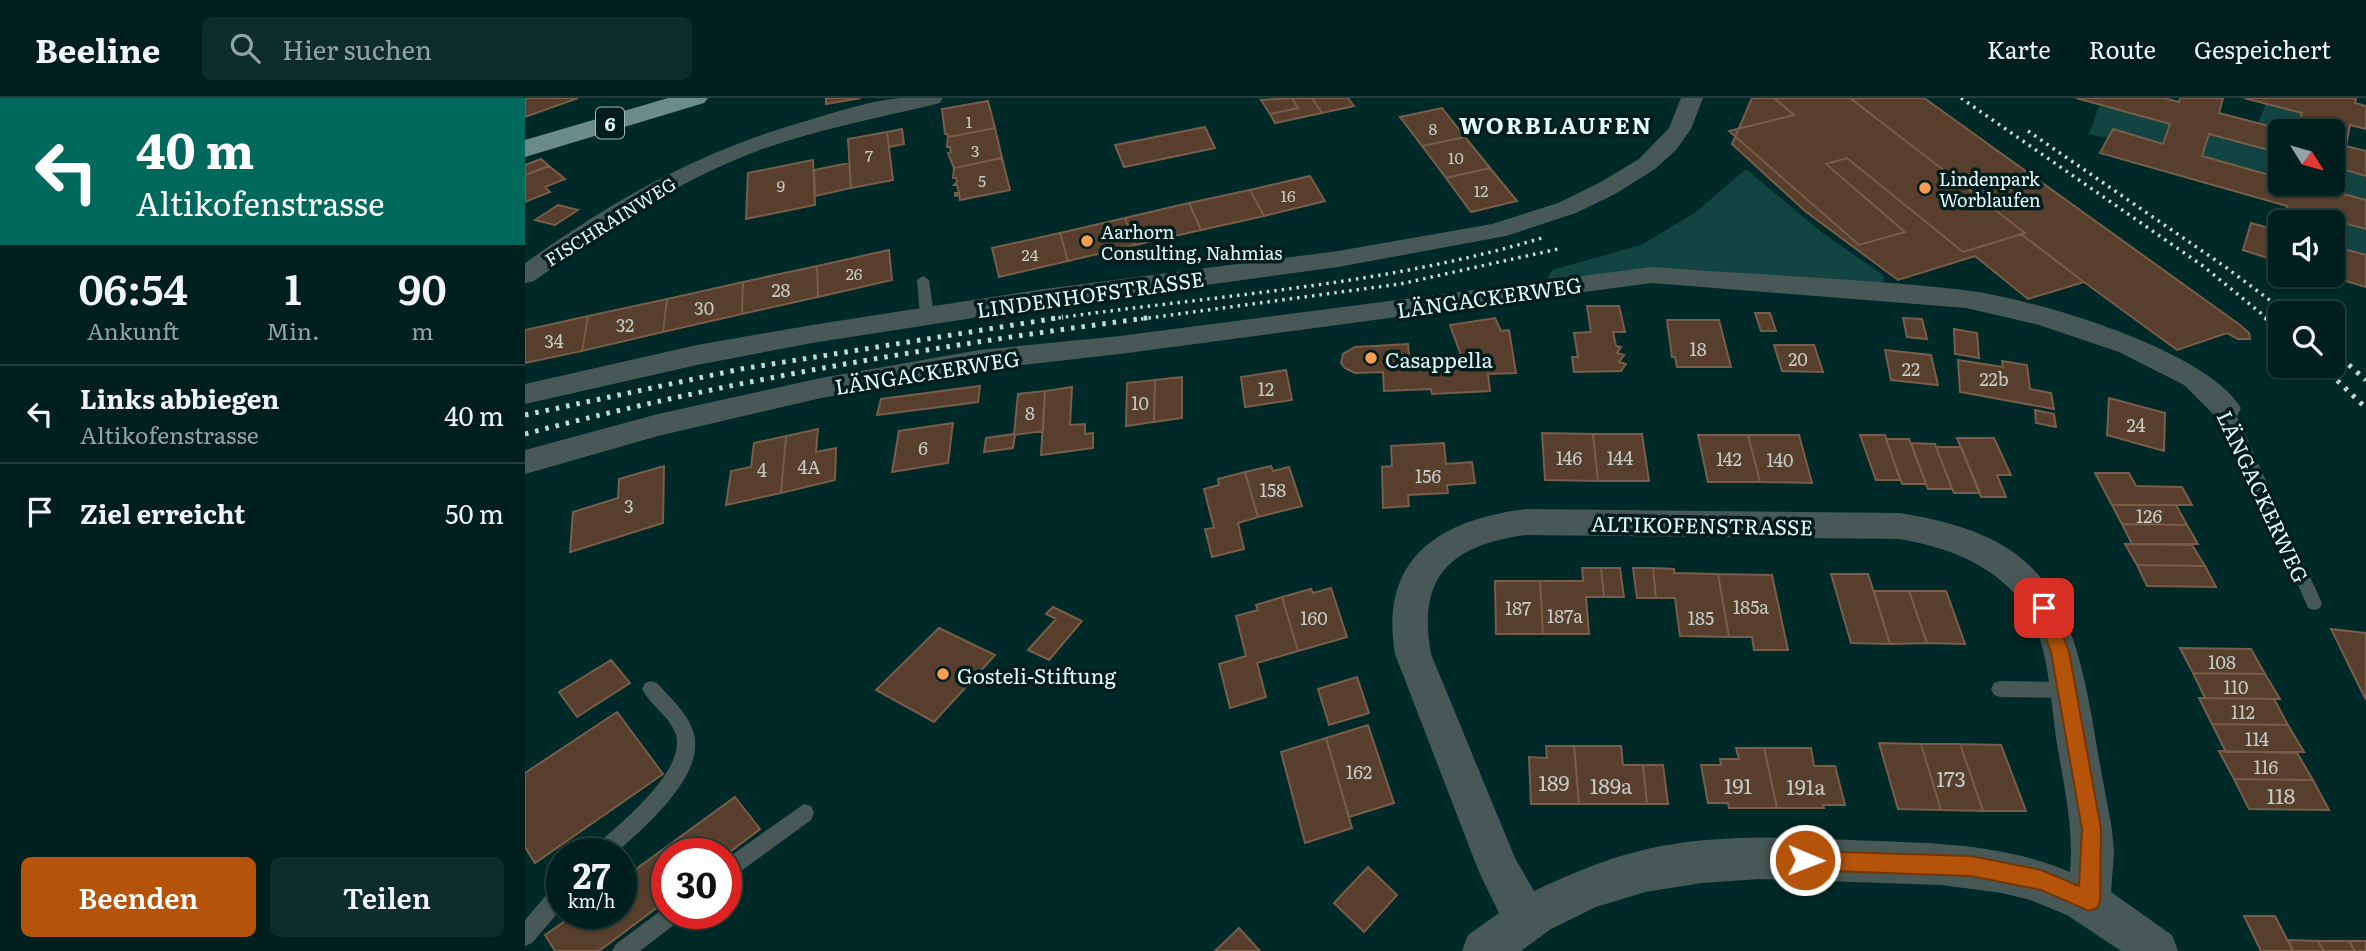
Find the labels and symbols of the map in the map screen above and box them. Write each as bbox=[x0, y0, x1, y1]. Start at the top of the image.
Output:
district label: WORBLAUFEN bbox=[1459, 107, 1653, 141]
road number: 6 bbox=[596, 108, 624, 139]
house number: 1 bbox=[966, 109, 973, 133]
house number: 8 bbox=[1429, 116, 1438, 140]
north arrow bbox=[2268, 119, 2345, 196]
house number: 3 bbox=[971, 138, 979, 162]
house number: 7 bbox=[865, 143, 873, 167]
house number: 10 bbox=[1448, 145, 1464, 169]
place label: Lindenpark Worblaufen bbox=[1939, 165, 2041, 213]
house number: 5 bbox=[978, 168, 986, 192]
street label: FISCHRAINWEG bbox=[539, 170, 681, 272]
house number: 9 bbox=[777, 173, 785, 197]
house number: 12 bbox=[1474, 178, 1488, 202]
marker: Lindenpark Worblaufen bbox=[1917, 180, 1933, 196]
house number: 16 bbox=[1280, 183, 1296, 207]
place label: Aarhorn Consulting, Nahmias bbox=[1101, 218, 1282, 266]
marker: Aarhorn Consulting, Nahmias bbox=[1079, 233, 1095, 249]
house number: 24 bbox=[1022, 242, 1039, 266]
house number: 26 bbox=[846, 261, 863, 285]
street label: LINDENHOFSTRASSE bbox=[974, 262, 1206, 324]
street label: LÄNGACKERWEG bbox=[1394, 268, 1584, 324]
house number: 28 bbox=[771, 276, 791, 303]
house number: 30 bbox=[694, 294, 714, 321]
house number: 32 bbox=[616, 311, 634, 338]
house number: 34 bbox=[544, 327, 564, 354]
house number: 18 bbox=[1689, 335, 1707, 362]
street label: LÄNGACKERWEG bbox=[832, 341, 1022, 401]
place label: Casappella bbox=[1385, 343, 1494, 374]
house number: 20 bbox=[1788, 345, 1808, 372]
marker: Casappella bbox=[1363, 350, 1379, 366]
house number: 22 bbox=[1902, 355, 1920, 382]
house number: 22b bbox=[1979, 365, 2009, 392]
house number: 12 bbox=[1258, 375, 1274, 402]
house number: 10 bbox=[1131, 389, 1149, 416]
house number: 8 bbox=[1025, 399, 1035, 426]
street label: LÄNGACKERWEG bbox=[2211, 405, 2318, 587]
house number: 24 bbox=[2126, 411, 2146, 438]
house number: 6 bbox=[918, 434, 928, 461]
house number: 146 bbox=[1556, 444, 1582, 471]
house number: 144 bbox=[1607, 444, 1633, 471]
house number: 142 bbox=[1716, 445, 1742, 472]
house number: 140 bbox=[1767, 446, 1793, 473]
house number: 4A bbox=[797, 453, 821, 480]
house number: 4 bbox=[757, 456, 767, 483]
house number: 156 bbox=[1415, 462, 1441, 489]
house number: 158 bbox=[1260, 476, 1286, 503]
house number: 3 bbox=[624, 492, 634, 519]
house number: 126 bbox=[2136, 502, 2162, 529]
street label: ALTIKOFENSTRASSE bbox=[1591, 507, 1813, 541]
pin bbox=[2014, 578, 2074, 638]
house number: 185a bbox=[1733, 593, 1769, 620]
house number: 187 bbox=[1505, 594, 1531, 621]
house number: 187a bbox=[1547, 602, 1583, 629]
house number: 160 bbox=[1300, 604, 1328, 631]
house number: 185 bbox=[1688, 604, 1714, 631]
house number: 108 bbox=[2208, 648, 2236, 675]
place label: Gosteli-Stiftung bbox=[957, 659, 1116, 690]
marker: Gosteli-Stiftung bbox=[935, 666, 951, 682]
house number: 110 bbox=[2223, 673, 2249, 700]
house number: 112 bbox=[2231, 698, 2255, 725]
house number: 114 bbox=[2245, 725, 2269, 752]
house number: 116 bbox=[2254, 753, 2278, 780]
house number: 162 bbox=[1346, 758, 1372, 785]
house number: 173 bbox=[1936, 762, 1966, 793]
house number: 189 bbox=[1538, 766, 1570, 797]
house number: 189a bbox=[1590, 769, 1633, 800]
house number: 191 bbox=[1724, 769, 1752, 800]
house number: 191a bbox=[1786, 770, 1826, 801]
house number: 118 bbox=[2267, 779, 2295, 810]
position arrow bbox=[1768, 823, 1842, 897]
speed limit sign: 30 bbox=[651, 838, 742, 929]

